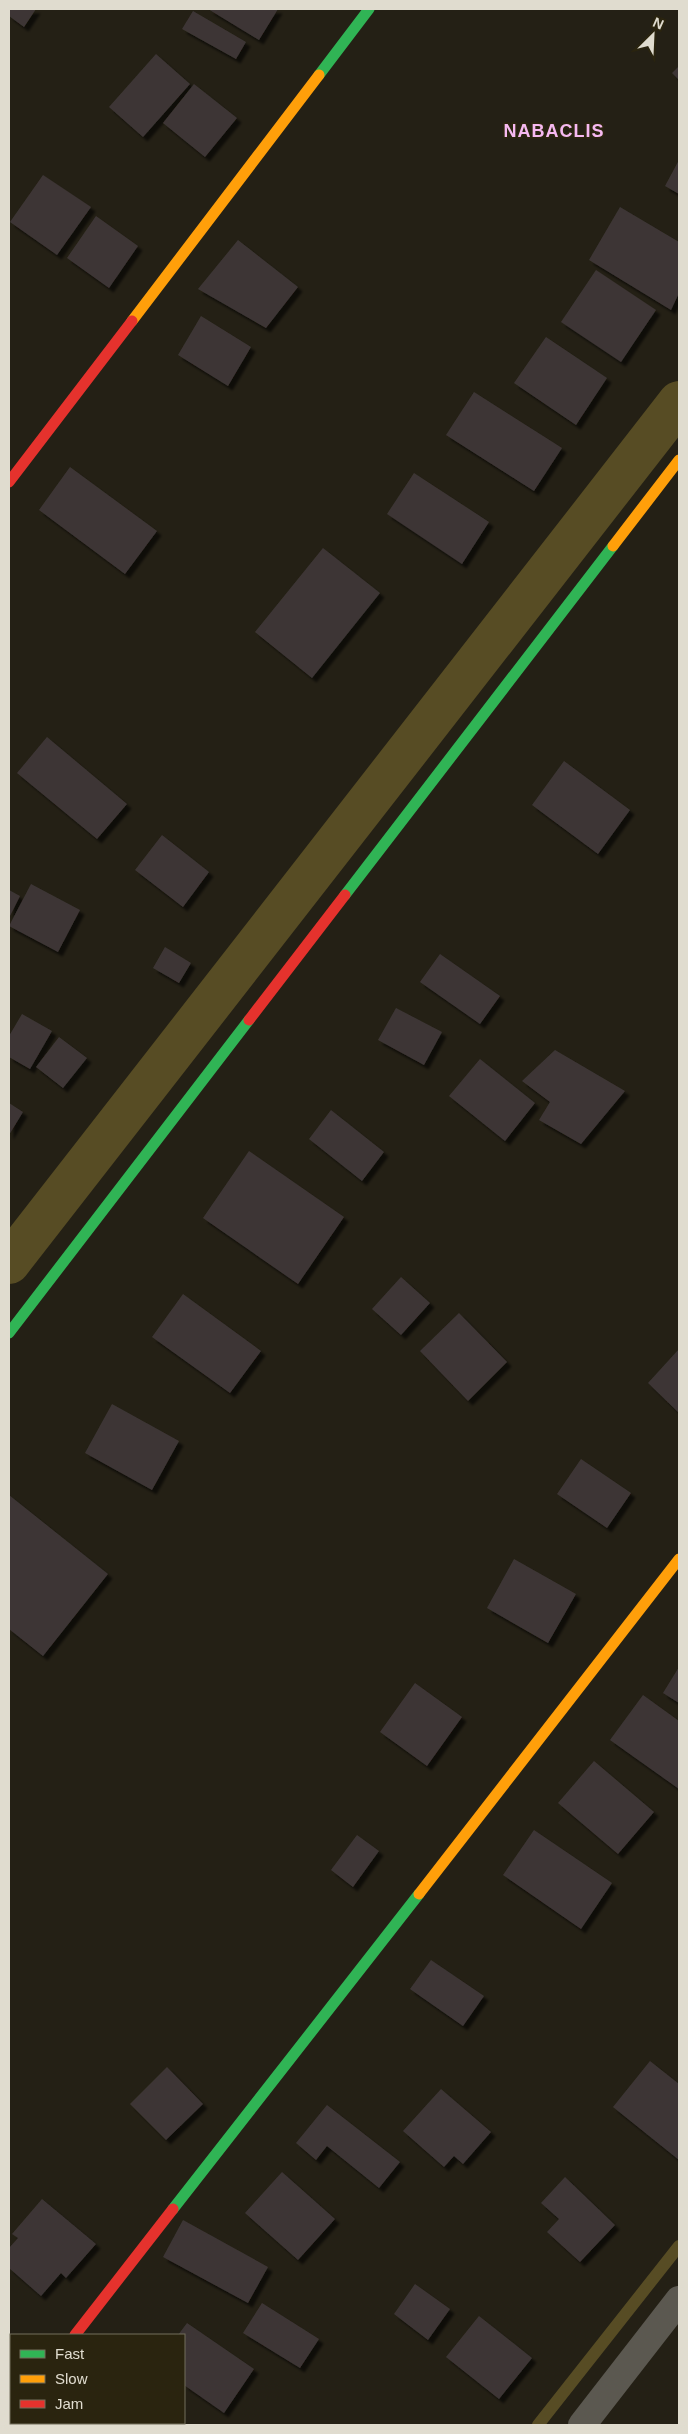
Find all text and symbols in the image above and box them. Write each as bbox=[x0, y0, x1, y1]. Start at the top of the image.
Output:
north arrow bbox=[628, 10, 678, 60]
text: N bbox=[650, 14, 666, 32]
district label: NABACLIS bbox=[504, 121, 605, 141]
legend bbox=[10, 2334, 185, 2424]
text: Fast bbox=[55, 2345, 85, 2362]
text: Slow bbox=[55, 2370, 88, 2387]
text: Jam bbox=[55, 2395, 83, 2412]

